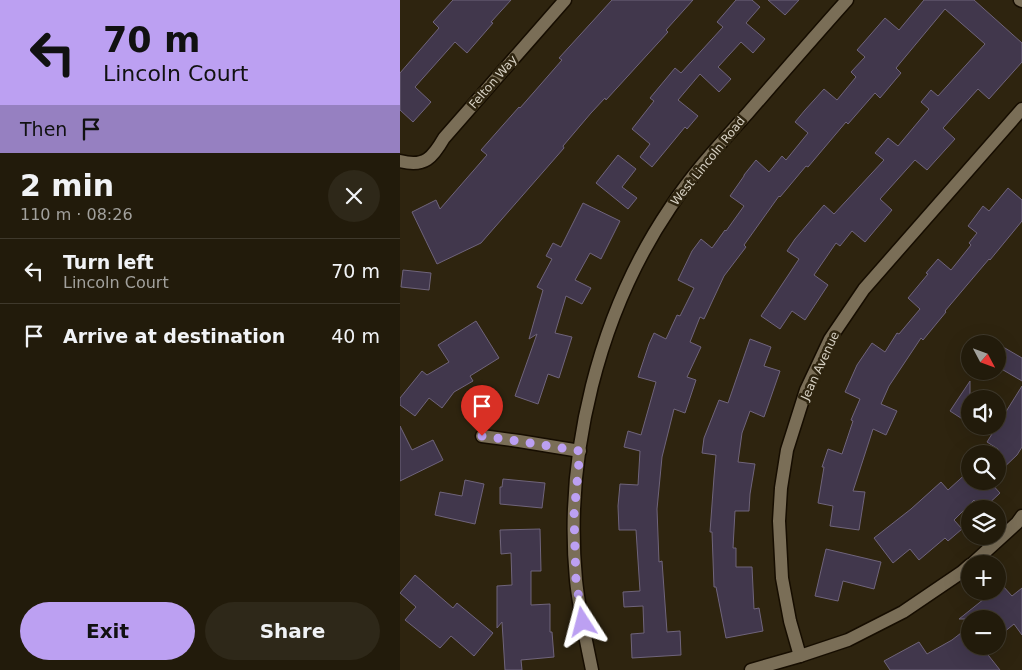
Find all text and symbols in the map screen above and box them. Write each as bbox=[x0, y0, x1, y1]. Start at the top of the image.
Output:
icon: left bbox=[20, 20, 85, 85]
text: 70 m bbox=[103, 20, 200, 60]
street label: Felton Way bbox=[466, 53, 520, 111]
text: Lincoln Court bbox=[103, 61, 248, 86]
street label: West Lincoln Road bbox=[668, 114, 748, 208]
icon: arrive bbox=[77, 115, 105, 143]
text: Then bbox=[20, 118, 67, 140]
text: 2 min bbox=[20, 168, 114, 203]
button: close bbox=[328, 170, 380, 222]
text: 110 m · 08:26 bbox=[20, 205, 133, 224]
text: Turn left bbox=[63, 251, 154, 273]
icon: left bbox=[20, 257, 48, 285]
text: 70 m bbox=[331, 260, 380, 282]
text: Lincoln Court bbox=[63, 273, 169, 292]
icon: arrive bbox=[20, 322, 48, 350]
text: Arrive at destination bbox=[63, 325, 285, 347]
text: 40 m bbox=[331, 325, 380, 347]
street label: Jean Avenue bbox=[798, 329, 842, 404]
north arrow bbox=[961, 335, 1006, 380]
map controls bbox=[961, 335, 1006, 655]
pin bbox=[461, 385, 503, 436]
button: sound bbox=[961, 390, 1006, 435]
icon: arrive bbox=[468, 392, 496, 420]
button: search bbox=[961, 445, 1006, 490]
button: layers bbox=[961, 500, 1006, 545]
button: + bbox=[961, 555, 1006, 600]
position arrow bbox=[556, 595, 608, 647]
button: Exit bbox=[20, 602, 195, 660]
button: Share bbox=[205, 602, 380, 660]
button: − bbox=[961, 610, 1006, 655]

